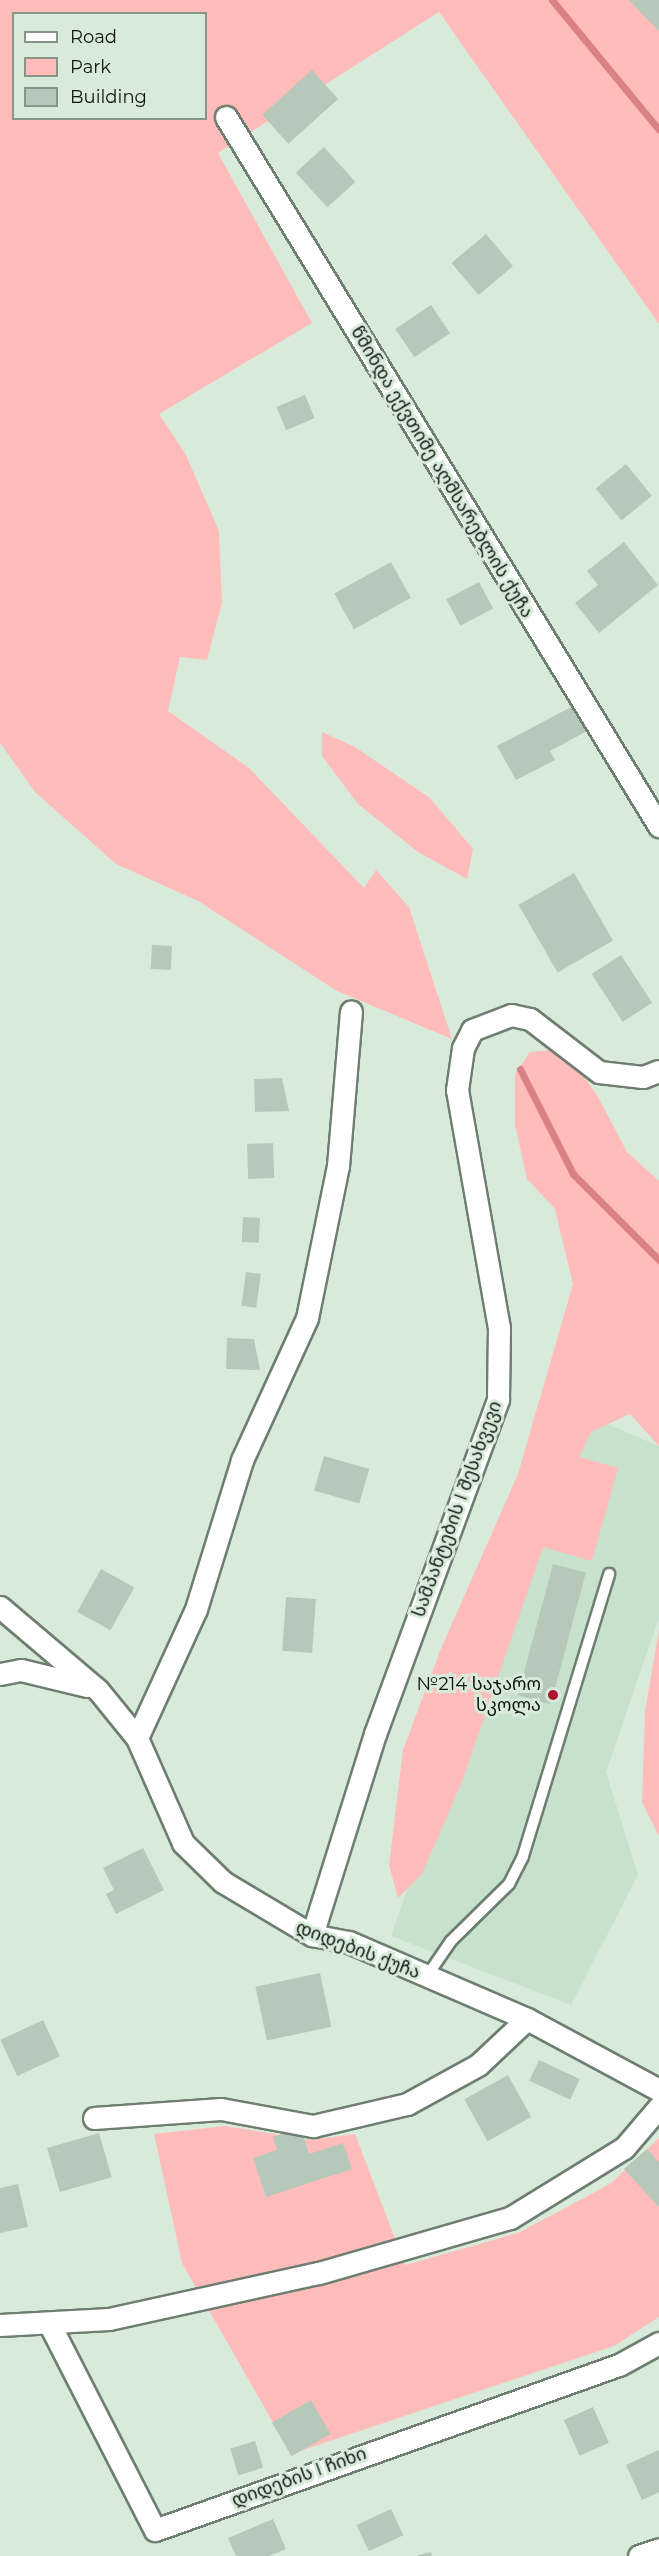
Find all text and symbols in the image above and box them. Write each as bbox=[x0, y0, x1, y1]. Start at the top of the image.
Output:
legend bbox=[12, 12, 207, 120]
text: Road bbox=[70, 26, 117, 48]
text: Park bbox=[70, 56, 111, 78]
text: Building bbox=[70, 86, 147, 108]
street label: წმინდა ექვთიმე აღმსარებლის ქუჩა bbox=[346, 322, 538, 622]
street label: სამპანტების I შესახვევი bbox=[408, 1398, 506, 1620]
place label: №214 საჯარო სკოლა bbox=[416, 1674, 541, 1716]
marker: №214 საჯარო სკოლა bbox=[546, 1688, 560, 1702]
street label: დიდების ქუჩა bbox=[293, 1916, 423, 1984]
street label: დიდების I ჩიხი bbox=[229, 2443, 369, 2511]

